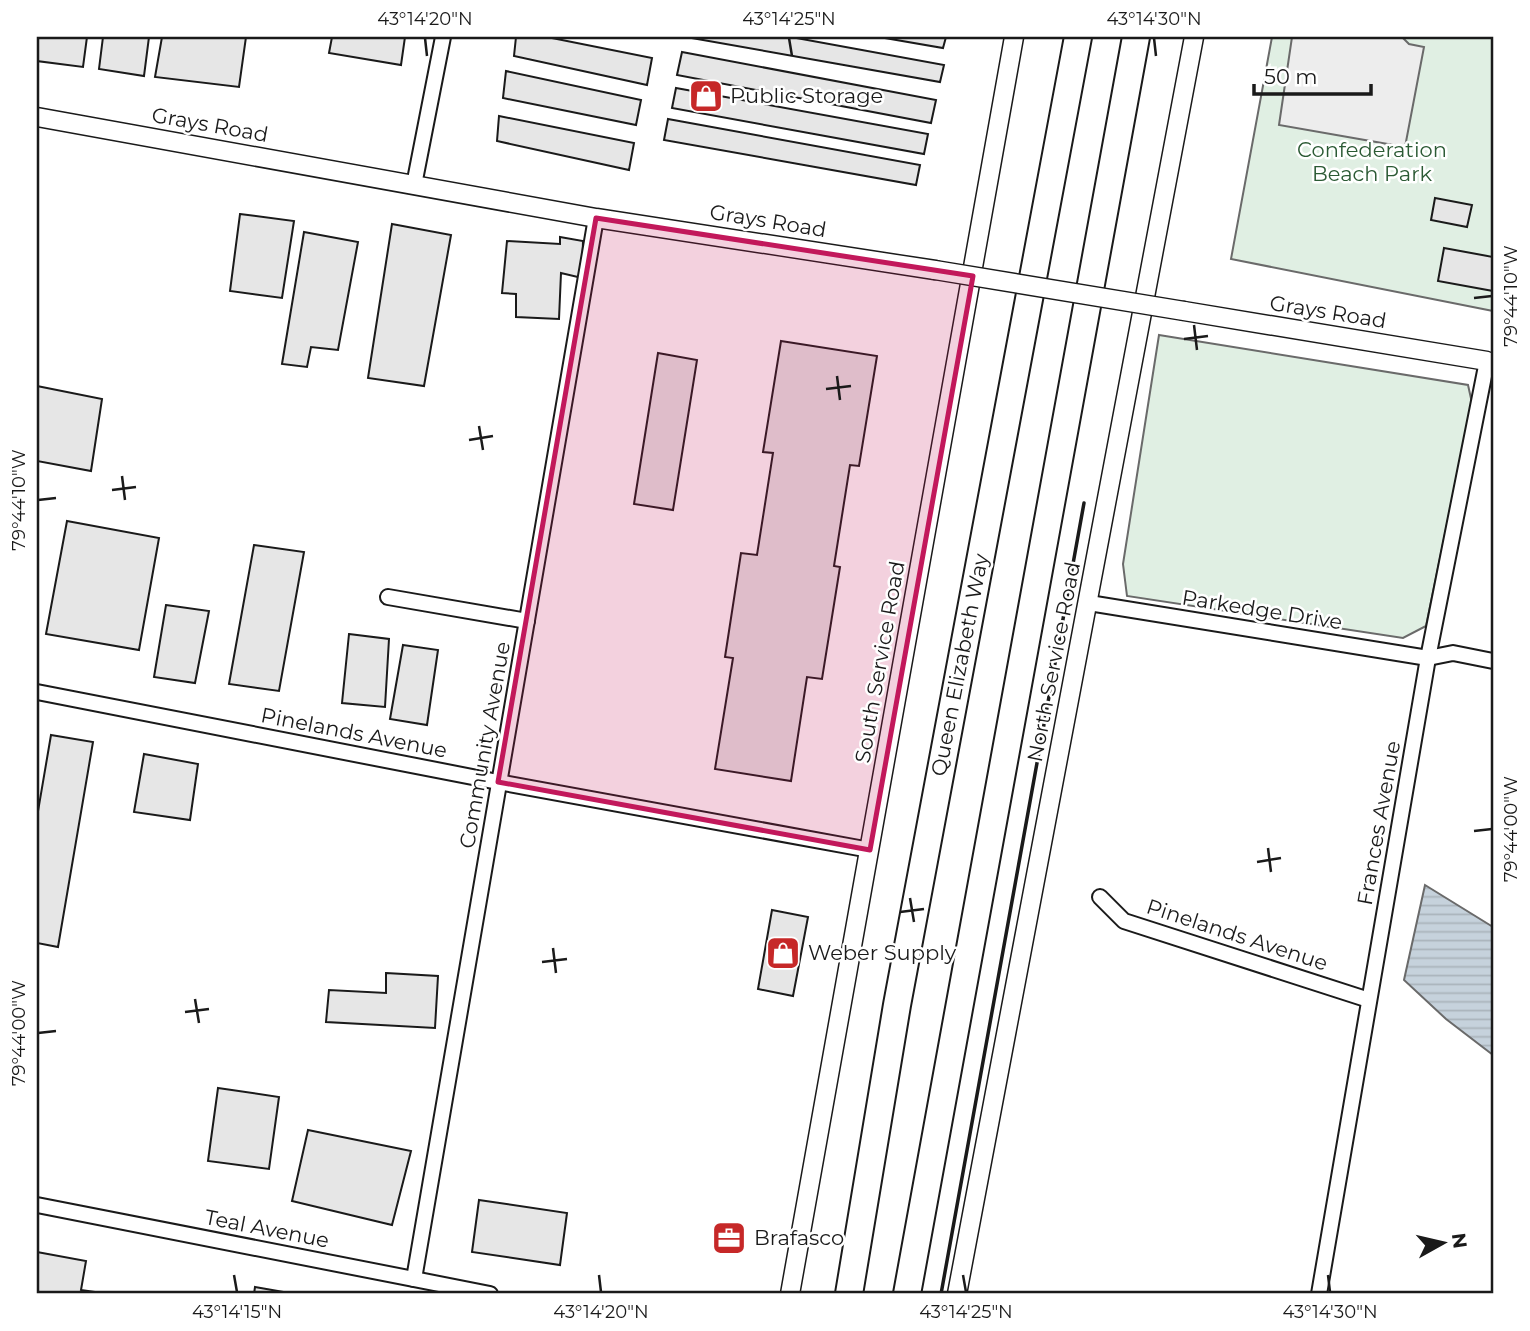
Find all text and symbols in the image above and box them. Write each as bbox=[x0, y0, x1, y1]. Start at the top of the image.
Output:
text: 43°14'20"N bbox=[377, 8, 473, 30]
text: 43°14'25"N bbox=[742, 8, 836, 30]
text: 43°14'30"N bbox=[1106, 8, 1202, 30]
scale bar bbox=[1254, 52, 1371, 96]
text: 50 m bbox=[1264, 64, 1318, 89]
shop icon: Public Storage bbox=[687, 77, 725, 115]
place label: Public Storage bbox=[730, 83, 883, 108]
street label: Grays Road bbox=[150, 102, 270, 147]
park label: Confederation Beach Park bbox=[1297, 137, 1447, 186]
street label: Grays Road bbox=[708, 199, 828, 242]
text: 79°44'10"W bbox=[1500, 245, 1522, 347]
street label: Grays Road bbox=[1268, 290, 1388, 333]
text: 79°44'10"W bbox=[8, 449, 30, 551]
street label: Queen Elizabeth Way bbox=[926, 551, 993, 778]
street label: South Service Road bbox=[849, 559, 910, 765]
street label: North Service Road bbox=[1022, 560, 1085, 764]
street label: Parkedge Drive bbox=[1180, 584, 1344, 635]
street label: Community Avenue bbox=[454, 639, 515, 850]
street label: Pinelands Avenue bbox=[259, 702, 449, 763]
street label: Frances Avenue bbox=[1352, 739, 1405, 907]
text: 79°44'00"W bbox=[1500, 776, 1522, 882]
street label: Pinelands Avenue bbox=[1143, 893, 1331, 976]
shop icon: Weber Supply bbox=[764, 934, 802, 972]
place label: Weber Supply bbox=[808, 940, 957, 965]
text: 79°44'00"W bbox=[8, 980, 30, 1086]
street label: Teal Avenue bbox=[203, 1204, 331, 1253]
north arrow bbox=[1408, 1208, 1478, 1278]
office icon: Brafasco bbox=[710, 1219, 748, 1257]
place label: Brafasco bbox=[754, 1225, 844, 1250]
text: N bbox=[1447, 1231, 1472, 1250]
text: 43°14'15"N bbox=[192, 1301, 282, 1323]
text: 43°14'20"N bbox=[553, 1301, 649, 1323]
text: 43°14'25"N bbox=[919, 1301, 1013, 1323]
text: 43°14'30"N bbox=[1282, 1301, 1378, 1323]

